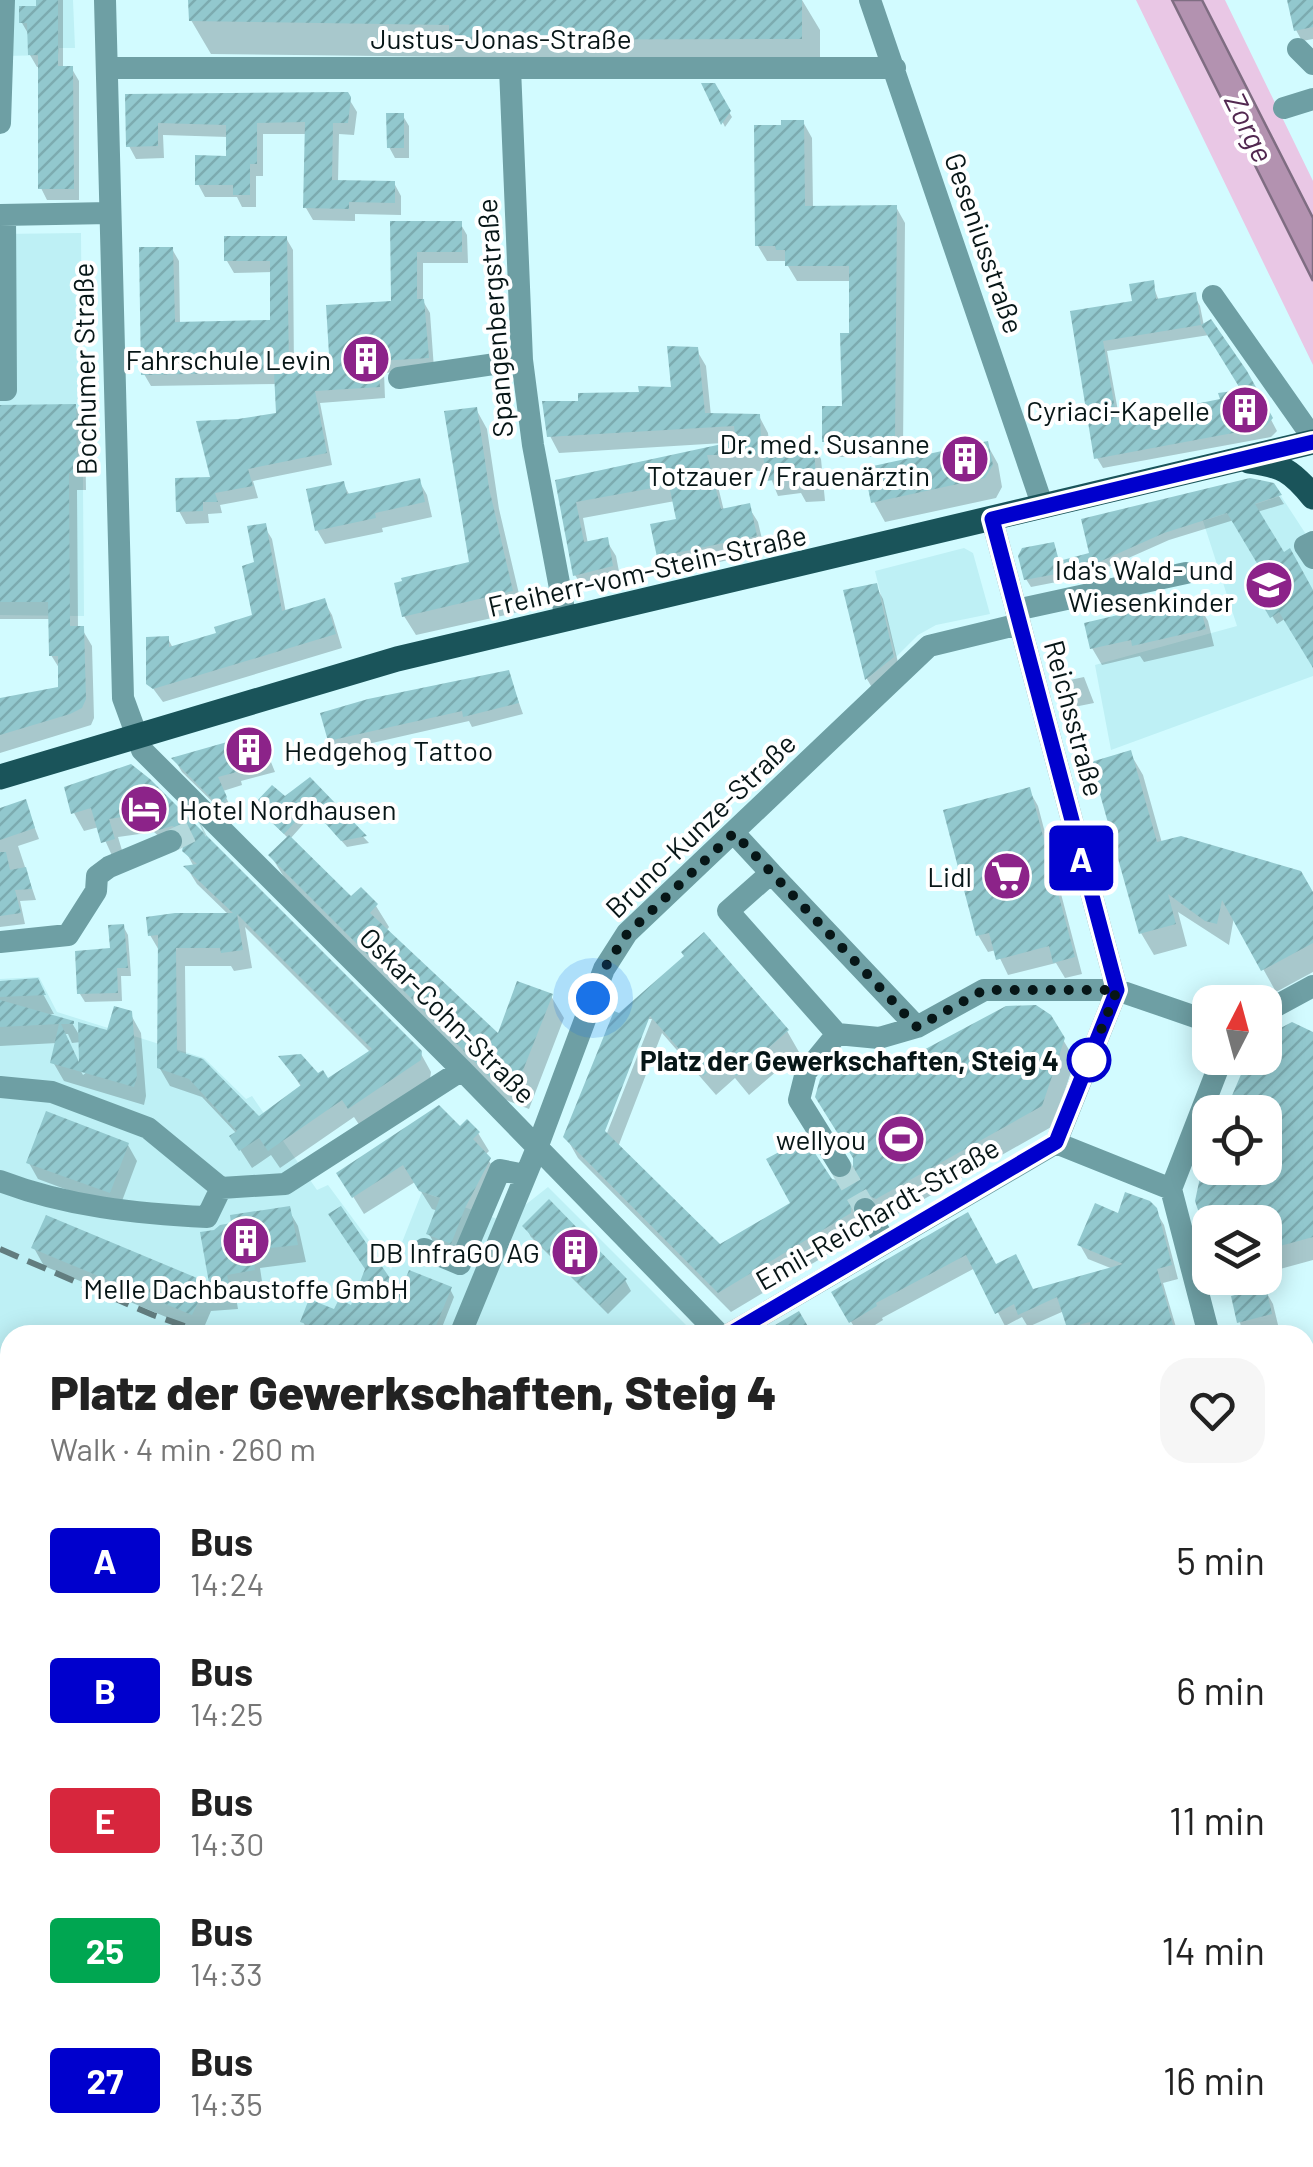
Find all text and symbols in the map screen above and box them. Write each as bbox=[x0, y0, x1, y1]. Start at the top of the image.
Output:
street label: Justus-Jonas-Straße bbox=[370, 21, 632, 55]
water label: Zorge bbox=[1218, 86, 1282, 168]
street label: Geseniusstraße bbox=[938, 148, 1032, 338]
street label: Spangenbergstraße bbox=[469, 197, 519, 439]
street label: Bochumer Straße bbox=[65, 262, 103, 476]
building icon: Fahrschule Levin bbox=[340, 333, 392, 385]
place label: Fahrschule Levin bbox=[125, 342, 331, 376]
building icon: Cyriaci-Kapelle bbox=[1219, 384, 1271, 436]
place label: Cyriaci-Kapelle bbox=[1026, 393, 1210, 427]
place label: Dr. med. Susanne Totzauer / Frauenärztin bbox=[647, 426, 930, 492]
building icon: Dr. med. Susanne Totzauer / Frauenärztin bbox=[939, 433, 991, 485]
street label: Freiherr-vom-Stein-Straße bbox=[484, 517, 810, 623]
place label: Ida's Wald- und Wiesenkinder bbox=[1055, 552, 1234, 618]
school or university icon: Ida's Wald- und Wiesenkinder bbox=[1243, 559, 1295, 611]
street label: Reichsstraße bbox=[1038, 636, 1112, 800]
building icon: Hedgehog Tattoo bbox=[223, 724, 275, 776]
street label: Bruno-Kunze-Straße bbox=[598, 726, 802, 924]
place label: Hedgehog Tattoo bbox=[284, 733, 493, 767]
hotel icon: Hotel Nordhausen bbox=[118, 783, 170, 835]
place label: Hotel Nordhausen bbox=[179, 792, 397, 826]
line badge: A bbox=[1048, 826, 1114, 890]
text: A bbox=[1069, 837, 1093, 879]
supermarket icon: Lidl bbox=[981, 850, 1033, 902]
place label: Lidl bbox=[927, 859, 972, 893]
street label: Oskar-Cohn-Straße bbox=[353, 920, 543, 1110]
your location bbox=[568, 973, 618, 1023]
north arrow bbox=[1192, 985, 1282, 1075]
map controls bbox=[1192, 985, 1282, 1295]
marker: Platz der Gewerkschaften, Steig 4 bbox=[1068, 1039, 1110, 1081]
place label: Platz der Gewerkschaften, Steig 4 bbox=[640, 1043, 1059, 1077]
button: locate bbox=[1192, 1095, 1282, 1185]
sports icon: wellyou bbox=[875, 1113, 927, 1165]
place label: wellyou bbox=[776, 1122, 866, 1156]
street label: Emil-Reichardt-Straße bbox=[749, 1129, 1005, 1297]
button: layers bbox=[1192, 1205, 1282, 1295]
building icon: Melle Dachbaustoffe GmbH bbox=[220, 1215, 272, 1267]
building icon: DB InfraGO AG bbox=[549, 1226, 601, 1278]
place label: DB InfraGO AG bbox=[369, 1235, 540, 1269]
place label: Melle Dachbaustoffe GmbH bbox=[83, 1271, 409, 1305]
button: heart bbox=[1160, 1358, 1265, 1463]
text: Platz der Gewerkschaften, Steig 4 bbox=[50, 1362, 777, 1420]
text: Walk · 4 min · 260 m bbox=[50, 1429, 316, 1467]
text: Bus bbox=[190, 1518, 253, 1564]
text: 5 min bbox=[1176, 1537, 1265, 1583]
text: A bbox=[93, 1539, 117, 1581]
text: 14:24 bbox=[190, 1564, 264, 1602]
text: Bus bbox=[190, 1648, 253, 1694]
text: 6 min bbox=[1176, 1667, 1265, 1713]
text: B bbox=[94, 1669, 116, 1711]
text: 14:25 bbox=[190, 1694, 263, 1732]
text: Bus bbox=[190, 1778, 253, 1824]
text: 11 min bbox=[1169, 1797, 1265, 1843]
text: E bbox=[95, 1799, 115, 1841]
text: 14:30 bbox=[190, 1824, 264, 1862]
text: Bus bbox=[190, 1908, 253, 1954]
text: 14 min bbox=[1162, 1927, 1265, 1973]
text: 25 bbox=[86, 1929, 124, 1971]
text: 14:33 bbox=[190, 1954, 263, 1992]
text: Bus bbox=[190, 2038, 253, 2084]
text: 16 min bbox=[1163, 2057, 1265, 2103]
text: 27 bbox=[87, 2059, 123, 2101]
text: 14:35 bbox=[190, 2084, 263, 2122]

